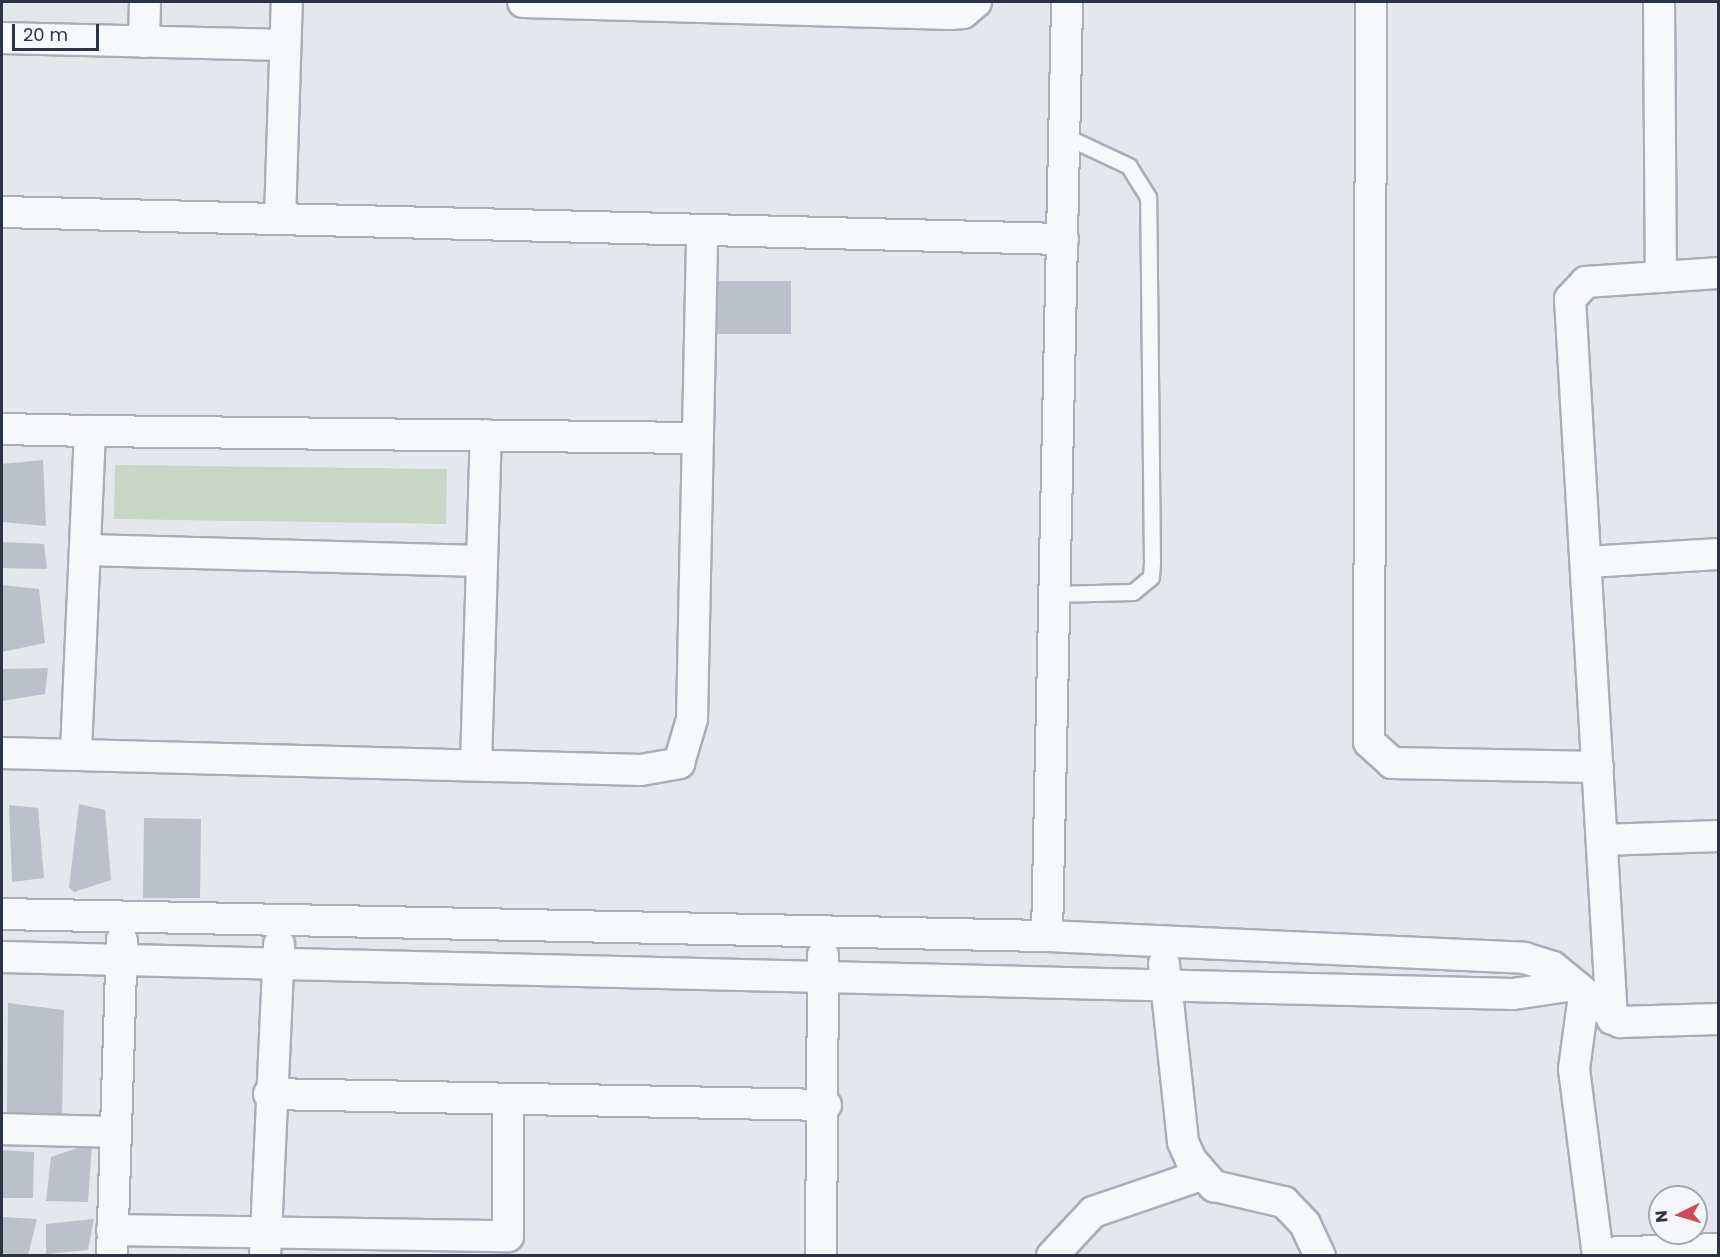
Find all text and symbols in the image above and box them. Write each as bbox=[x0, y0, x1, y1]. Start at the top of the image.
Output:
scale bar bbox=[15, 12, 102, 50]
text: 20 m bbox=[23, 22, 68, 47]
north arrow bbox=[1648, 1185, 1708, 1245]
text: N bbox=[1650, 1209, 1674, 1223]

